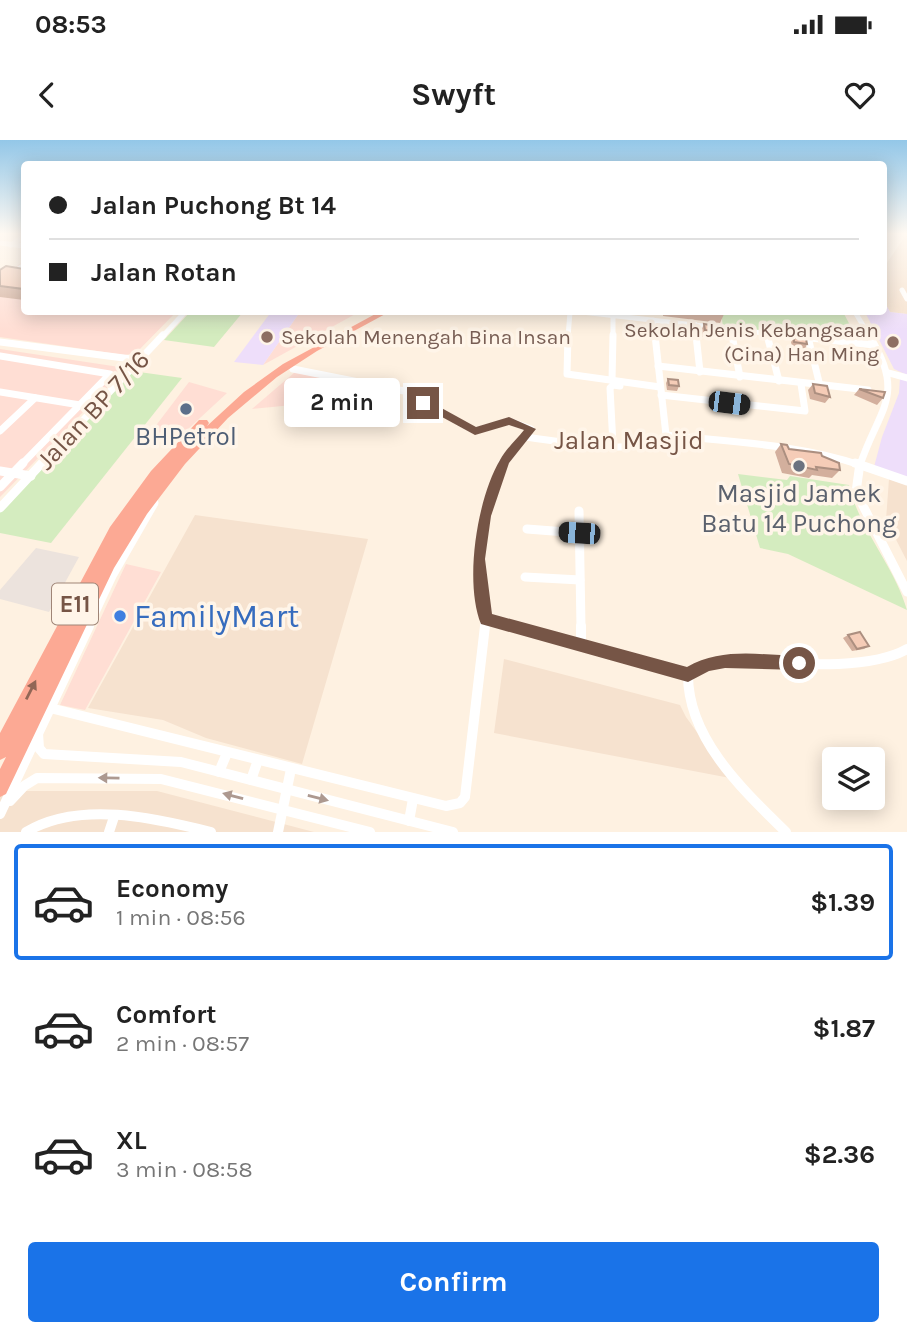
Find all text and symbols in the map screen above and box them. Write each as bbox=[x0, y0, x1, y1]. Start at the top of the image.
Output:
text: 08:53 bbox=[35, 9, 107, 40]
icon: back bbox=[28, 76, 66, 114]
text: Swyft bbox=[411, 76, 496, 113]
icon: heart bbox=[841, 76, 879, 114]
text: Jalan Puchong Bt 14 bbox=[91, 190, 336, 221]
text: Jalan Rotan bbox=[91, 257, 237, 288]
place label: Sekolah Jenis Kebangsaan (Cina) Han Ming bbox=[624, 318, 879, 366]
place label: Sekolah Menengah Bina Insan bbox=[281, 325, 571, 349]
marker: Sekolah Menengah Bina Insan bbox=[259, 329, 275, 345]
marker: Sekolah Jenis Kebangsaan (Cina) Han Ming bbox=[885, 334, 901, 350]
street label: Jalan BP 7/16 bbox=[30, 344, 156, 476]
callout: 2 min bbox=[283, 378, 398, 428]
route end bbox=[407, 387, 439, 419]
text: 2 min bbox=[310, 389, 374, 416]
car bbox=[707, 390, 752, 416]
marker: BHPetrol bbox=[178, 401, 194, 417]
place label: BHPetrol bbox=[135, 421, 237, 452]
street label: Jalan Masjid bbox=[554, 425, 704, 456]
marker: Masjid Jamek Batu 14 Puchong bbox=[791, 458, 807, 474]
place label: Masjid Jamek Batu 14 Puchong bbox=[701, 478, 897, 539]
car bbox=[558, 521, 601, 545]
road number: E11 bbox=[52, 584, 98, 625]
place label: FamilyMart bbox=[134, 598, 299, 635]
marker: FamilyMart bbox=[112, 608, 128, 624]
route start bbox=[783, 647, 815, 679]
one-way arrow bbox=[25, 680, 36, 700]
map controls bbox=[822, 747, 885, 810]
button: layers bbox=[822, 747, 885, 810]
one-way arrow bbox=[98, 772, 120, 784]
one-way arrow bbox=[222, 790, 244, 801]
one-way arrow bbox=[308, 793, 330, 804]
icon: car bbox=[32, 871, 95, 934]
text: Economy bbox=[116, 873, 228, 904]
text: $1.39 bbox=[810, 887, 875, 918]
text: 1 min · 08:56 bbox=[116, 904, 246, 931]
icon: car bbox=[32, 997, 95, 1060]
text: Comfort bbox=[116, 999, 217, 1030]
text: $1.87 bbox=[812, 1013, 875, 1044]
text: 2 min · 08:57 bbox=[116, 1030, 249, 1057]
icon: car bbox=[32, 1123, 95, 1186]
text: XL bbox=[116, 1125, 147, 1156]
text: $2.36 bbox=[804, 1139, 875, 1170]
text: 3 min · 08:58 bbox=[116, 1156, 253, 1183]
button: Confirm bbox=[28, 1242, 879, 1322]

